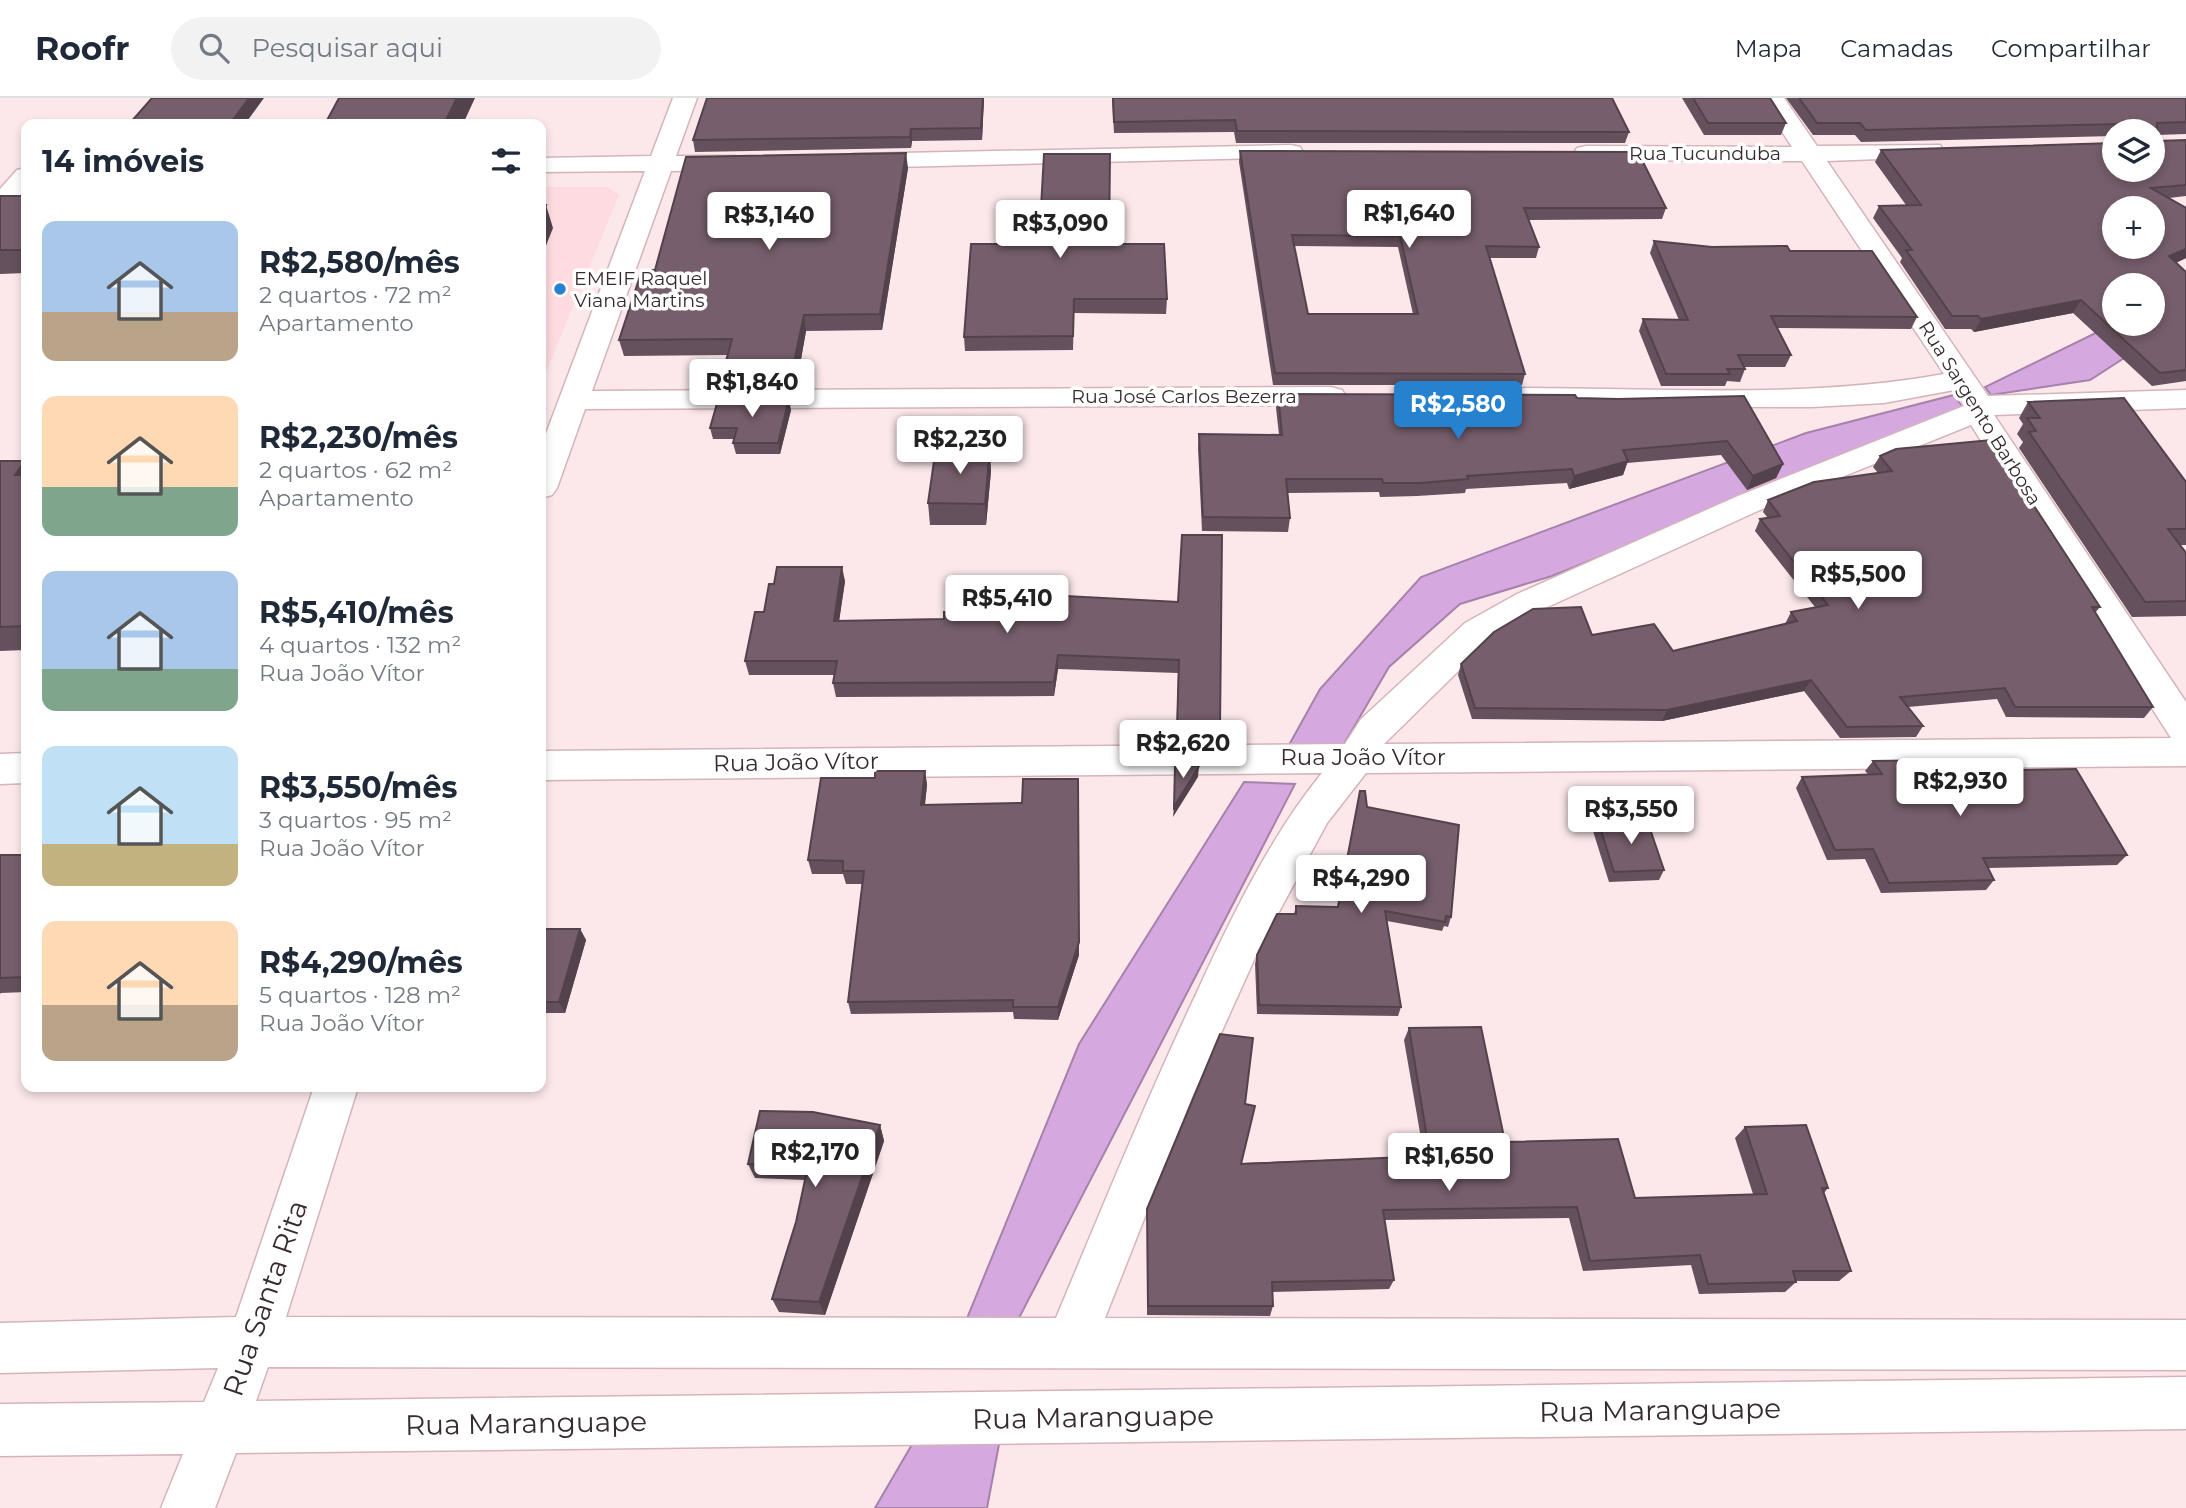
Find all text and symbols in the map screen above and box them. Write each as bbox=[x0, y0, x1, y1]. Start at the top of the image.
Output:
search box bbox=[171, 17, 661, 80]
text: Roofr bbox=[35, 28, 129, 68]
icon: search bbox=[195, 29, 233, 67]
text: Pesquisar aqui bbox=[251, 32, 443, 64]
text: Mapa bbox=[1735, 34, 1802, 63]
text: Camadas bbox=[1840, 34, 1953, 63]
text: Compartilhar bbox=[1991, 34, 2151, 63]
map controls bbox=[2102, 119, 2165, 336]
button: layers bbox=[2102, 119, 2165, 182]
icon: filters bbox=[487, 142, 525, 180]
street label: Rua Tucunduba bbox=[1629, 142, 1781, 165]
text: 14 imóveis bbox=[42, 143, 204, 180]
pin: R$1,640 bbox=[1344, 190, 1474, 250]
pin: R$3,140 bbox=[704, 192, 834, 252]
button: + bbox=[2102, 196, 2165, 259]
text: R$1,640 bbox=[1363, 199, 1455, 227]
pin: R$3,090 bbox=[995, 200, 1125, 260]
text: R$3,140 bbox=[723, 201, 815, 229]
text: R$3,090 bbox=[1012, 209, 1108, 237]
text: R$2,580/mês bbox=[259, 244, 460, 281]
icon: home bbox=[98, 249, 182, 333]
place label: EMEIF Raquel Viana Martins bbox=[574, 267, 707, 312]
button: − bbox=[2102, 273, 2165, 336]
text: 2 quartos · 72 m² bbox=[259, 281, 452, 309]
marker: EMEIF Raquel Viana Martins bbox=[552, 281, 568, 297]
text: Apartamento bbox=[259, 309, 414, 337]
street label: Rua Sargento Barbosa bbox=[1914, 317, 2046, 509]
pin: R$1,840 bbox=[687, 360, 817, 419]
text: R$1,840 bbox=[705, 368, 799, 396]
pin: R$2,580 bbox=[1393, 382, 1523, 441]
street label: Rua José Carlos Bezerra bbox=[1071, 385, 1297, 408]
text: R$2,580 bbox=[1410, 390, 1506, 418]
pin: R$2,230 bbox=[895, 416, 1025, 476]
text: R$2,230/mês bbox=[259, 419, 458, 456]
icon: home bbox=[98, 424, 182, 508]
text: R$2,230 bbox=[913, 425, 1007, 453]
text: 2 quartos · 62 m² bbox=[259, 456, 452, 484]
text: Apartamento bbox=[259, 484, 414, 512]
pin: R$5,500 bbox=[1793, 552, 1923, 611]
text: R$5,500 bbox=[1810, 560, 1906, 588]
pin: R$5,410 bbox=[942, 575, 1072, 635]
text: R$5,410 bbox=[961, 584, 1053, 612]
text: R$5,410/mês bbox=[259, 594, 454, 631]
icon: home bbox=[98, 599, 182, 683]
text: 4 quartos · 132 m² bbox=[259, 631, 461, 659]
text: Rua João Vítor bbox=[259, 659, 425, 687]
pin: R$2,620 bbox=[1118, 720, 1248, 780]
text: R$2,620 bbox=[1136, 729, 1230, 757]
street label: Rua João Vítor bbox=[1280, 743, 1446, 771]
street label: Rua João Vítor bbox=[713, 747, 879, 777]
pin: R$2,930 bbox=[1895, 758, 2025, 818]
text: R$2,930 bbox=[1912, 767, 2008, 795]
text: R$3,550/mês bbox=[259, 769, 457, 806]
icon: home bbox=[98, 774, 182, 858]
pin: R$3,550 bbox=[1566, 786, 1696, 846]
text: R$3,550 bbox=[1584, 795, 1678, 823]
text: 3 quartos · 95 m² bbox=[259, 806, 452, 834]
text: Rua João Vítor bbox=[259, 834, 425, 862]
pin: R$4,290 bbox=[1296, 856, 1426, 915]
text: R$4,290 bbox=[1312, 864, 1410, 892]
text: R$4,290/mês bbox=[259, 944, 463, 981]
icon: home bbox=[98, 949, 182, 1033]
text: 5 quartos · 128 m² bbox=[259, 981, 461, 1009]
text: Rua João Vítor bbox=[259, 1009, 425, 1037]
pin: R$2,170 bbox=[750, 1130, 880, 1189]
pin: R$1,650 bbox=[1384, 1134, 1514, 1193]
text: R$2,170 bbox=[770, 1138, 860, 1166]
text: R$1,650 bbox=[1404, 1142, 1494, 1170]
street label: Rua Santa Rita bbox=[216, 1195, 314, 1401]
street label: Rua Maranguape bbox=[1539, 1391, 1781, 1429]
street label: Rua Maranguape bbox=[972, 1398, 1214, 1436]
street label: Rua Maranguape bbox=[405, 1404, 647, 1442]

